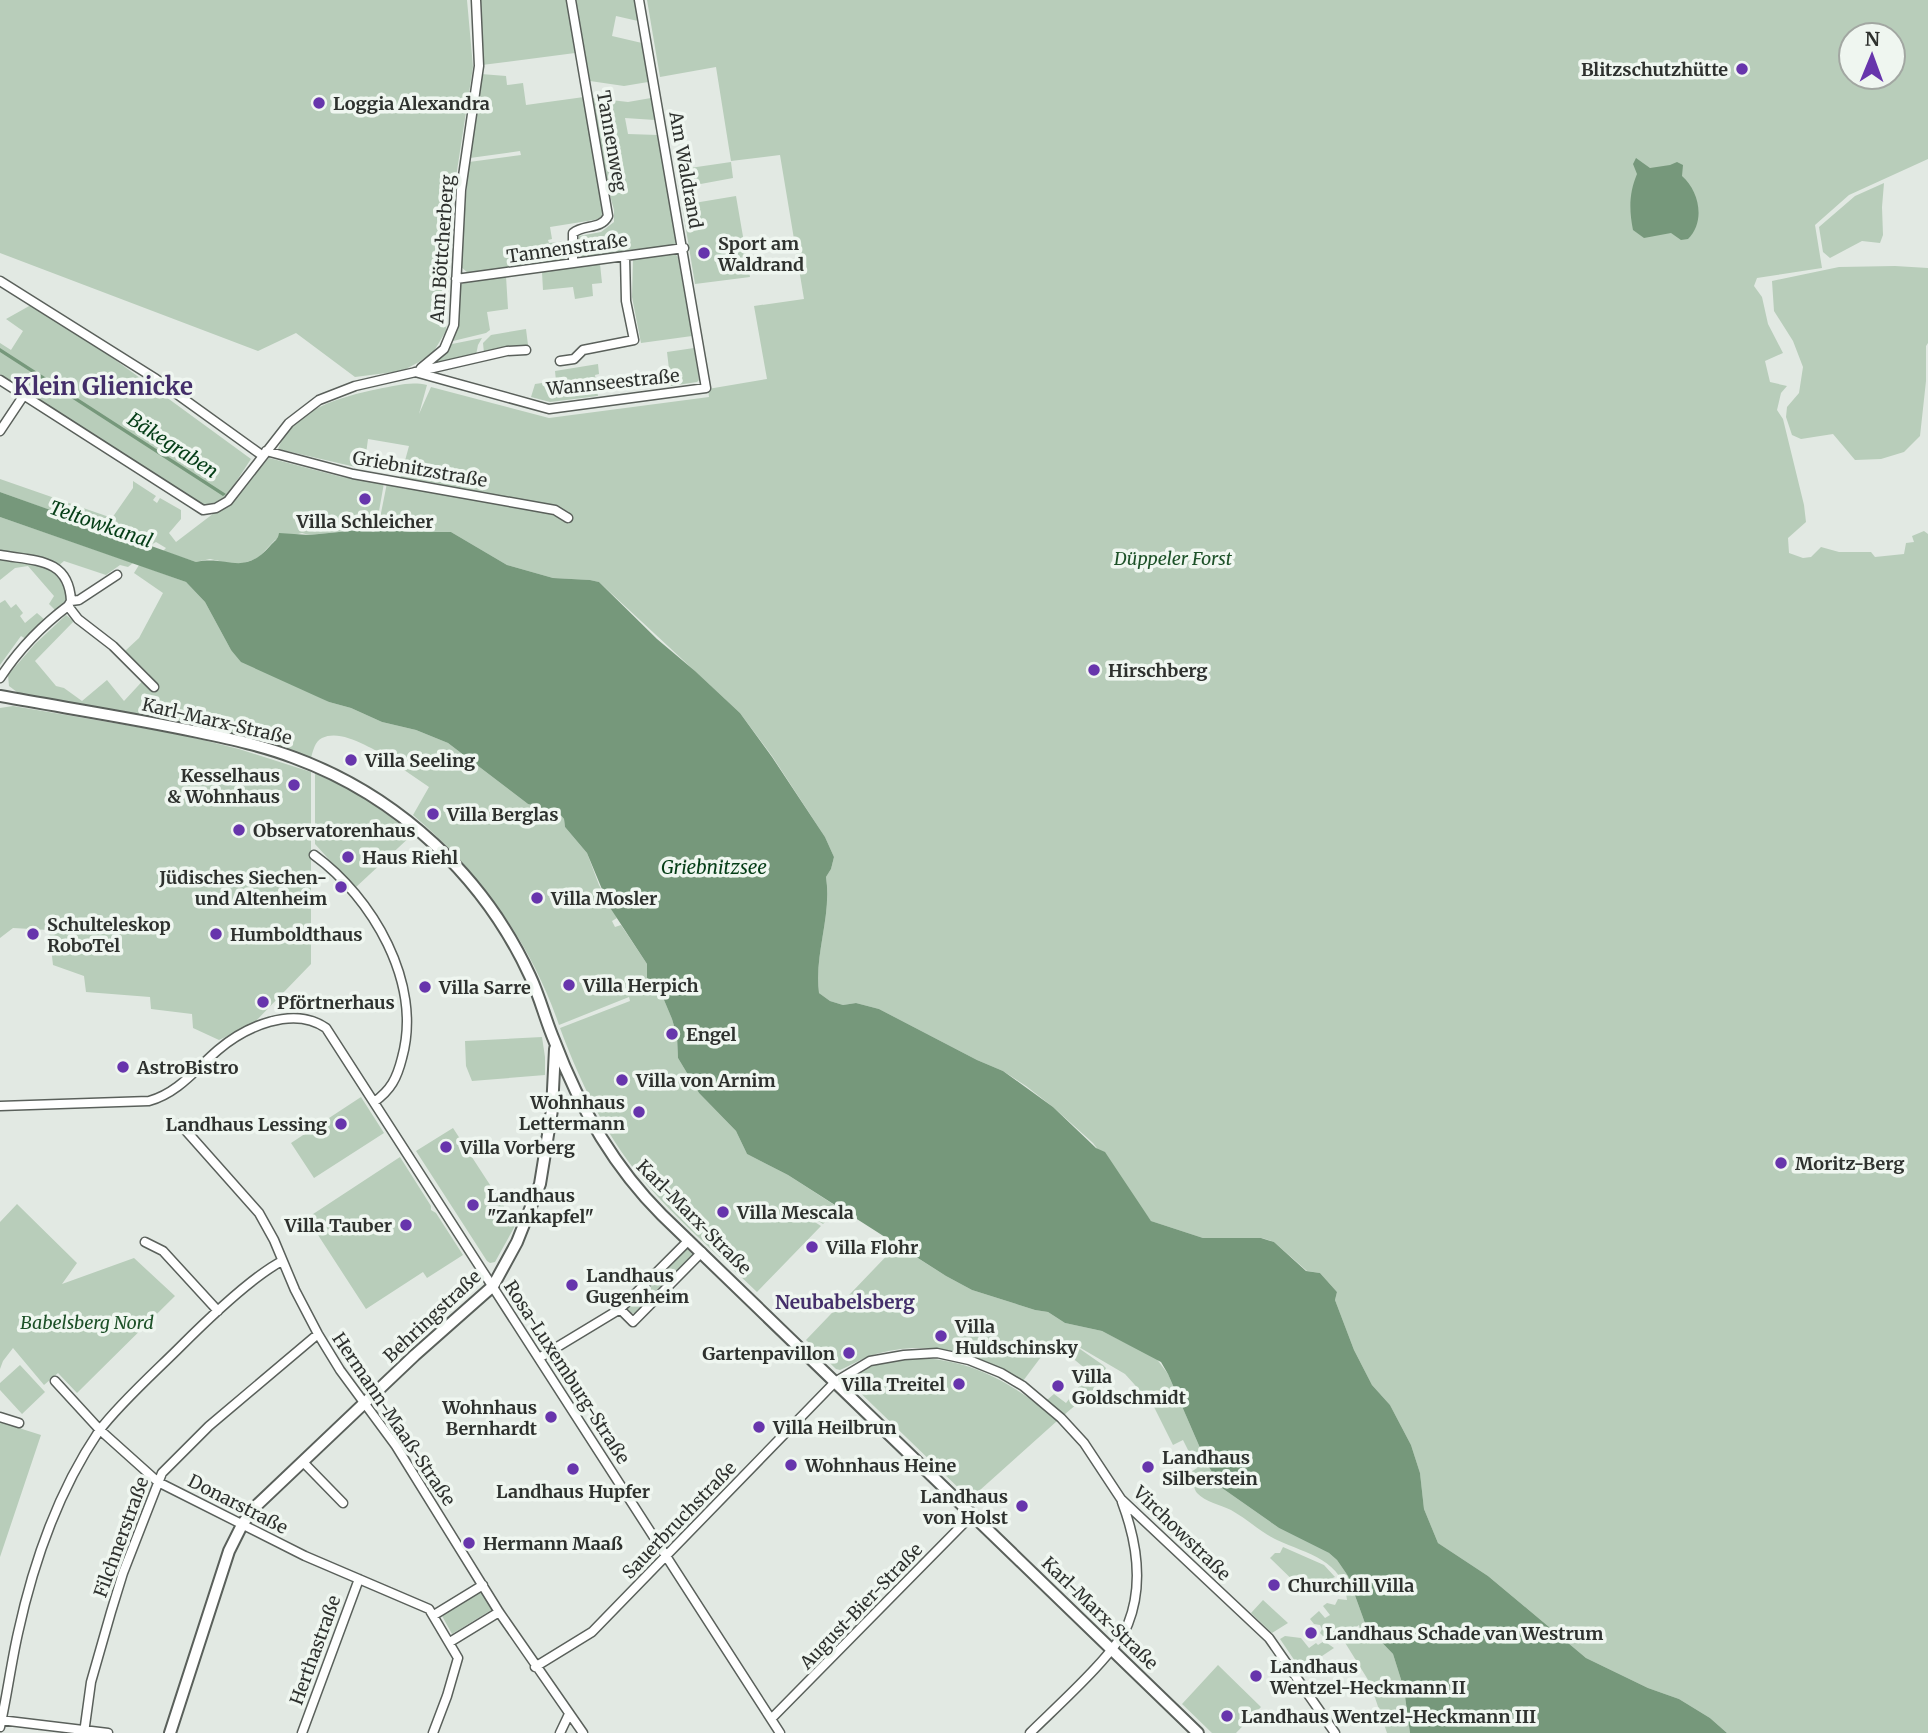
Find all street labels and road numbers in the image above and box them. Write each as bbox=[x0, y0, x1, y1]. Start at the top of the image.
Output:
street label: Tannenweg bbox=[592, 89, 632, 193]
street label: Am Waldrand bbox=[664, 109, 708, 231]
street label: Am Böttcherberg bbox=[425, 174, 459, 325]
street label: Tannenstraße bbox=[505, 228, 629, 268]
street label: Wannseestraße bbox=[544, 364, 681, 401]
street label: Griebnitzstraße bbox=[351, 446, 489, 492]
street label: Karl-Marx-Straße bbox=[140, 693, 294, 749]
street label: Karl-Marx-Straße bbox=[632, 1155, 756, 1279]
street label: Behringstraße bbox=[378, 1265, 486, 1367]
street label: Rosa-Luxemburg-Straße bbox=[499, 1276, 635, 1468]
street label: Hermann-Maaß-Straße bbox=[327, 1328, 461, 1510]
street label: Sauerbruchstraße bbox=[617, 1456, 741, 1584]
street label: Donarstraße bbox=[184, 1469, 292, 1539]
street label: Filchnerstraße bbox=[88, 1473, 154, 1601]
street label: Virchowstraße bbox=[1128, 1480, 1236, 1585]
street label: August-Bier-Straße bbox=[794, 1538, 927, 1675]
street label: Karl-Marx-Straße bbox=[1037, 1552, 1163, 1674]
street label: Herthastraße bbox=[285, 1592, 345, 1708]

